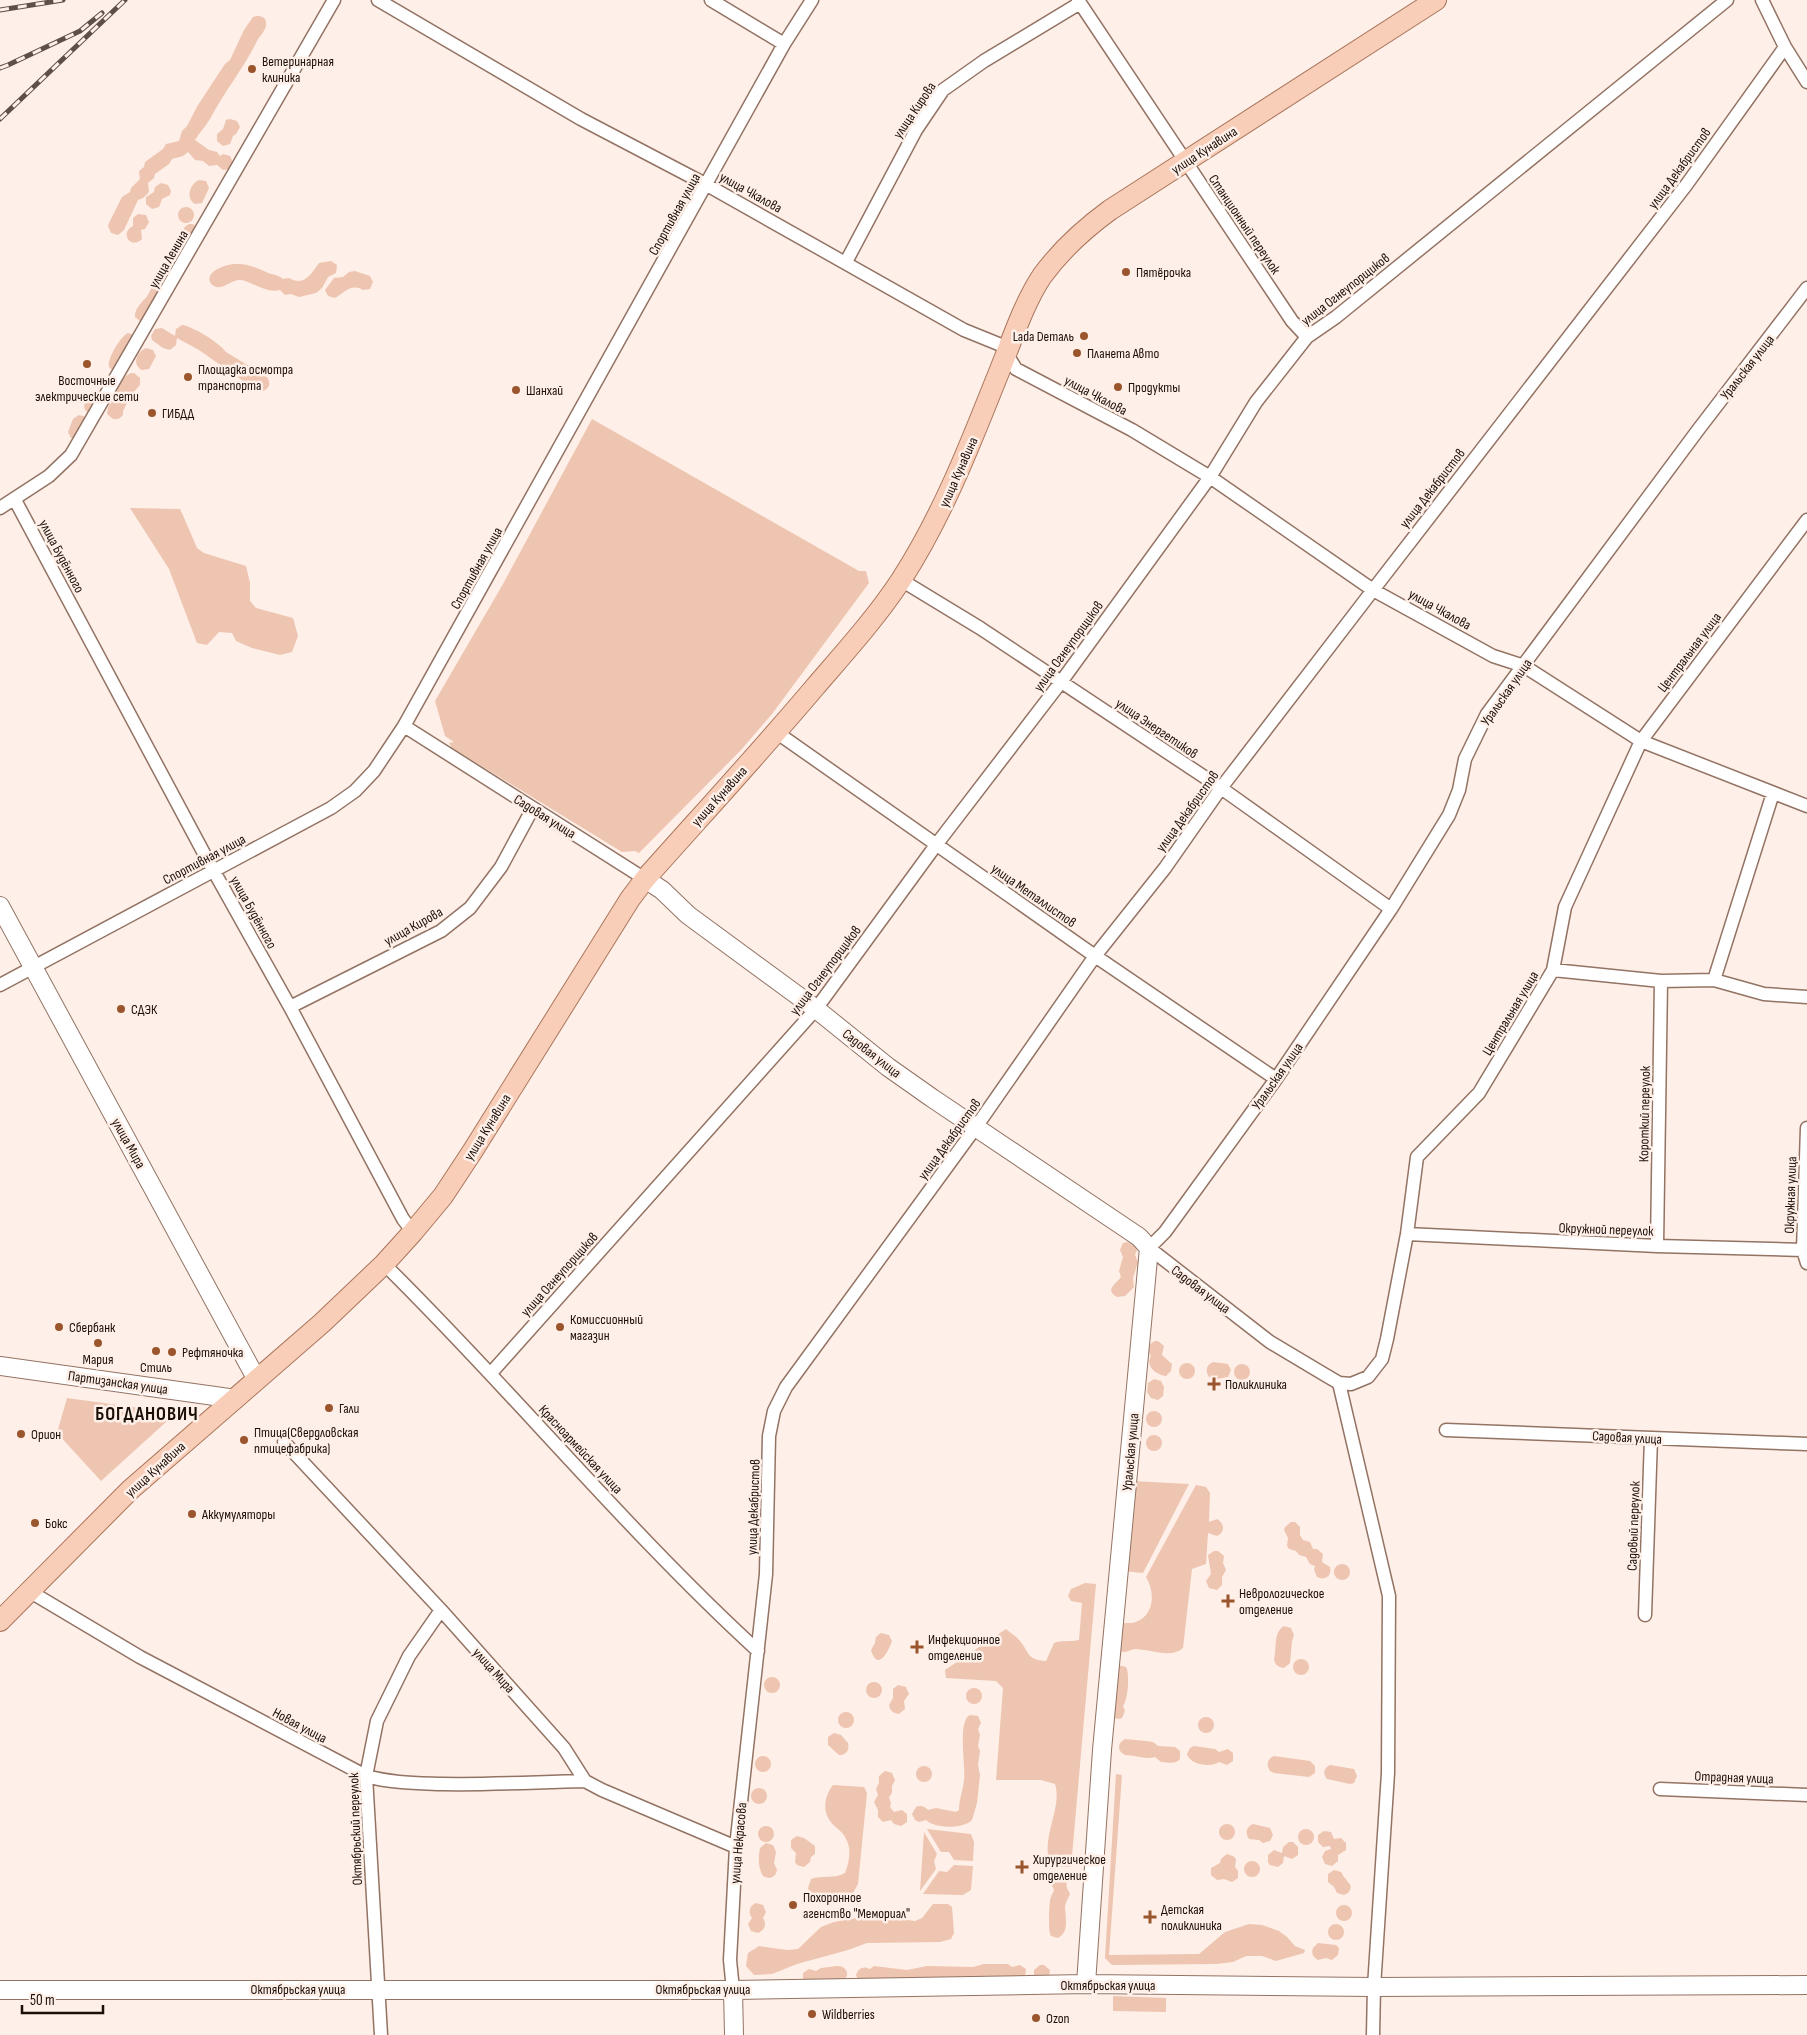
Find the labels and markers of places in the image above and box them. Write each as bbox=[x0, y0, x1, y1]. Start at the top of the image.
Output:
place label: Ветеринарная клиника bbox=[262, 53, 334, 86]
marker: Ветеринарная клиника bbox=[246, 63, 258, 75]
place label: Пятёрочка bbox=[1136, 264, 1191, 281]
marker: Пятёрочка bbox=[1120, 266, 1132, 278]
place label: Lada Dеталь bbox=[1013, 328, 1074, 345]
marker: Lada Dеталь bbox=[1078, 330, 1090, 342]
place label: Планета Авто bbox=[1087, 345, 1159, 362]
marker: Планета Авто bbox=[1071, 347, 1083, 359]
marker: Восточные электрические сети bbox=[81, 358, 93, 370]
place label: Площадка осмотра транспорта bbox=[198, 361, 293, 394]
marker: Площадка осмотра транспорта bbox=[182, 371, 194, 383]
place label: Восточные электрические сети bbox=[35, 372, 139, 405]
place label: Продукты bbox=[1128, 379, 1180, 396]
marker: Продукты bbox=[1112, 381, 1124, 393]
place label: Шанхай bbox=[526, 382, 563, 399]
marker: Шанхай bbox=[510, 384, 522, 396]
place label: ГИБДД bbox=[162, 405, 194, 422]
marker: ГИБДД bbox=[146, 407, 158, 419]
place label: СДЭК bbox=[131, 1001, 158, 1018]
marker: СДЭК bbox=[115, 1003, 127, 1015]
place label: Комиссионный магазин bbox=[570, 1311, 643, 1344]
place label: Сбербанк bbox=[69, 1319, 116, 1336]
marker: Сбербанк bbox=[53, 1321, 65, 1333]
marker: Комиссионный магазин bbox=[554, 1321, 566, 1333]
marker: Мария bbox=[92, 1337, 104, 1349]
place label: Рефтяночка bbox=[182, 1344, 243, 1361]
marker: Стиль bbox=[150, 1345, 162, 1357]
marker: Рефтяночка bbox=[166, 1346, 178, 1358]
place label: Мария bbox=[83, 1351, 113, 1368]
place label: Стиль bbox=[140, 1359, 172, 1376]
place label: Поликлиника bbox=[1225, 1376, 1287, 1393]
marker: Поликлиника bbox=[1207, 1377, 1221, 1391]
place label: Гали bbox=[339, 1400, 359, 1417]
marker: Гали bbox=[323, 1402, 335, 1414]
place label: Птица(Свердловская птицефабрика) bbox=[254, 1424, 358, 1457]
place label: Орион bbox=[31, 1426, 61, 1443]
marker: Орион bbox=[15, 1428, 27, 1440]
marker: Птица(Свердловская птицефабрика) bbox=[238, 1434, 250, 1446]
place label: Аккумуляторы bbox=[201, 1506, 275, 1523]
marker: Аккумуляторы bbox=[186, 1508, 198, 1520]
place label: Бокс bbox=[45, 1515, 68, 1532]
marker: Бокс bbox=[29, 1517, 41, 1529]
place label: Неврологическое отделение bbox=[1239, 1585, 1324, 1618]
marker: Неврологическое отделение bbox=[1221, 1594, 1235, 1608]
place label: Инфекционное отделение bbox=[928, 1631, 1000, 1664]
marker: Инфекционное отделение bbox=[910, 1640, 924, 1654]
place label: Хирургическое отделение bbox=[1032, 1851, 1106, 1884]
marker: Хирургическое отделение bbox=[1015, 1860, 1029, 1874]
place label: Похоронное агенство "Мемориал" bbox=[803, 1889, 910, 1922]
marker: Похоронное агенство "Мемориал" bbox=[787, 1899, 799, 1911]
place label: Детская поликлиника bbox=[1161, 1901, 1222, 1934]
marker: Детская поликлиника bbox=[1143, 1910, 1157, 1924]
place label: Wildberries bbox=[822, 2006, 875, 2023]
marker: Wildberries bbox=[806, 2008, 818, 2020]
place label: Ozon bbox=[1046, 2010, 1070, 2027]
marker: Ozon bbox=[1030, 2012, 1042, 2024]

